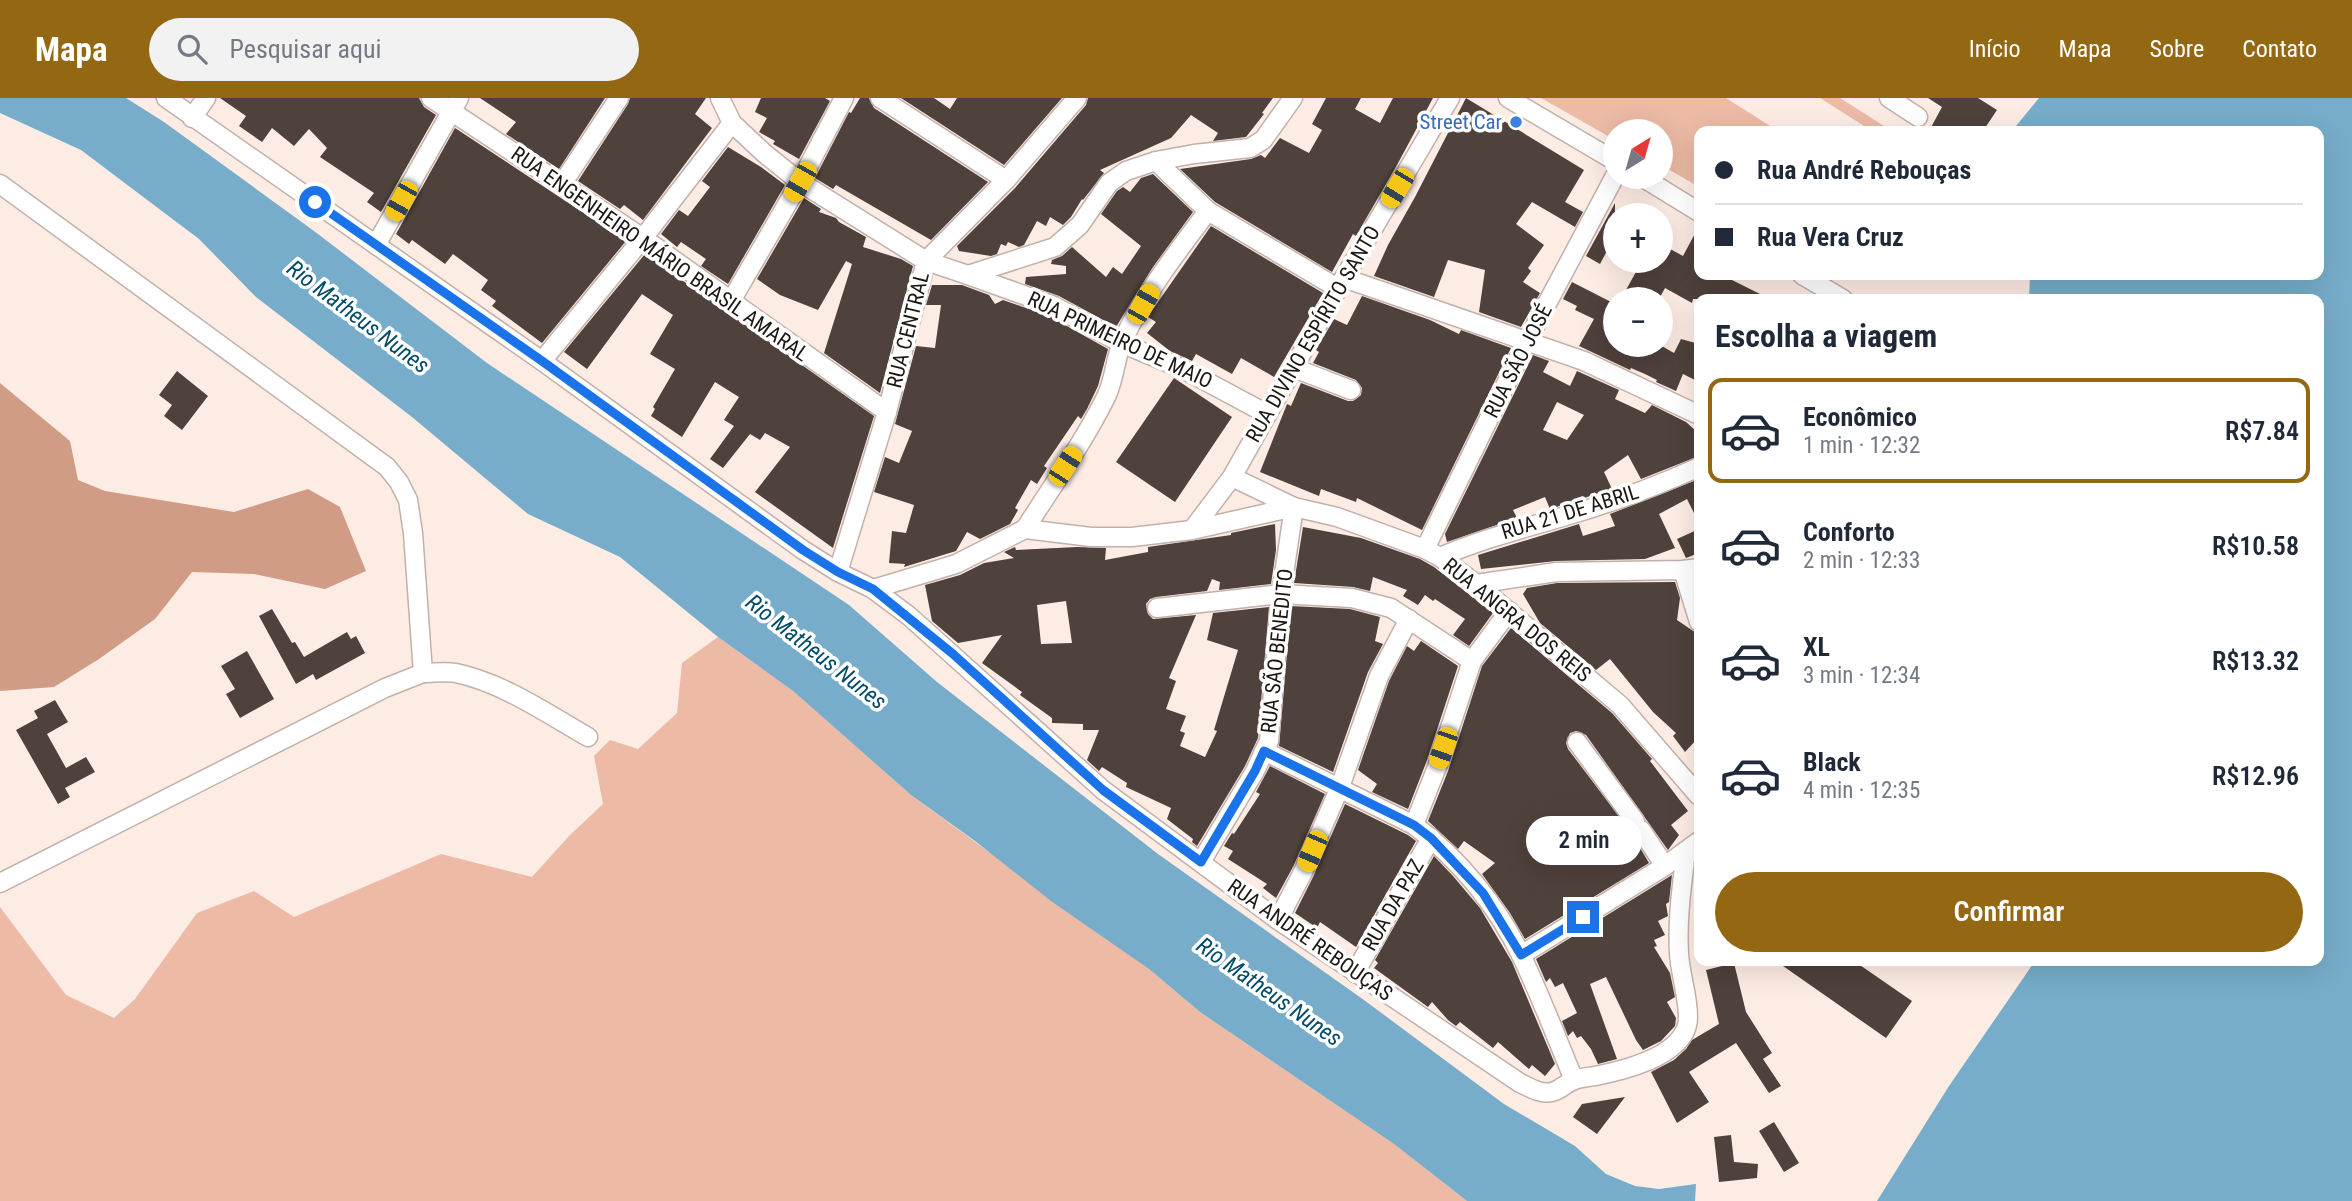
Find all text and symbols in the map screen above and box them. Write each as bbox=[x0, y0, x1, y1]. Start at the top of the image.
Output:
search box bbox=[149, 18, 639, 81]
text: Mapa bbox=[35, 30, 107, 69]
icon: search bbox=[173, 30, 211, 68]
text: Pesquisar aqui bbox=[229, 34, 382, 64]
text: Início bbox=[1969, 35, 2021, 63]
text: Mapa bbox=[2059, 35, 2112, 63]
text: Sobre bbox=[2150, 35, 2204, 63]
text: Contato bbox=[2242, 35, 2317, 63]
place label: Street Car bbox=[1420, 110, 1502, 134]
marker: Street Car bbox=[1508, 114, 1524, 130]
north arrow bbox=[1603, 119, 1673, 189]
map controls bbox=[1603, 119, 1673, 357]
street label: RUA ENGENHEIRO MÁRIO BRASIL AMARAL bbox=[507, 142, 813, 366]
text: Rua André Rebouças bbox=[1757, 155, 1971, 185]
car bbox=[781, 159, 820, 205]
car bbox=[1378, 165, 1417, 211]
car bbox=[382, 178, 421, 224]
route start bbox=[299, 186, 331, 218]
button: + bbox=[1603, 203, 1673, 273]
street label: RUA DIVINO ESPÍRITO SANTO bbox=[1241, 222, 1385, 446]
text: Rua Vera Cruz bbox=[1757, 222, 1904, 252]
water label: Rio Matheus Nunes bbox=[282, 255, 434, 379]
street label: RUA CENTRAL bbox=[882, 269, 934, 391]
car bbox=[1124, 281, 1163, 327]
street label: RUA PRIMEIRO DE MAIO bbox=[1024, 287, 1216, 393]
button: − bbox=[1603, 287, 1673, 357]
street label: RUA SÃO JOSÉ bbox=[1479, 300, 1557, 422]
text: Escolha a viagem bbox=[1715, 317, 1937, 355]
icon: car bbox=[1719, 399, 1782, 462]
text: Econômico bbox=[1803, 402, 1917, 432]
text: R$7.84 bbox=[2225, 416, 2299, 446]
text: 1 min · 12:32 bbox=[1803, 432, 1920, 459]
car bbox=[1045, 443, 1086, 489]
street label: RUA 21 DE ABRIL bbox=[1498, 480, 1642, 544]
icon: car bbox=[1719, 514, 1782, 577]
text: Conforto bbox=[1803, 517, 1895, 547]
text: R$10.58 bbox=[2212, 531, 2299, 561]
text: 2 min · 12:33 bbox=[1803, 547, 1920, 574]
street label: RUA ANGRA DOS REIS bbox=[1438, 553, 1596, 687]
street label: RUA SÃO BENEDITO bbox=[1256, 567, 1298, 735]
water label: Rio Matheus Nunes bbox=[740, 589, 892, 715]
icon: car bbox=[1719, 629, 1782, 692]
text: XL bbox=[1803, 632, 1830, 662]
text: R$13.32 bbox=[2212, 646, 2299, 676]
text: 3 min · 12:34 bbox=[1803, 662, 1920, 689]
car bbox=[1427, 725, 1460, 771]
icon: car bbox=[1719, 744, 1782, 807]
text: Black bbox=[1803, 747, 1861, 777]
text: R$12.96 bbox=[2212, 761, 2299, 791]
text: 4 min · 12:35 bbox=[1803, 777, 1920, 804]
callout: 2 min bbox=[1525, 816, 1641, 864]
text: 2 min bbox=[1559, 827, 1609, 854]
car bbox=[1295, 828, 1330, 874]
street label: RUA DA PAZ bbox=[1357, 855, 1429, 955]
button: Confirmar bbox=[1715, 872, 2303, 952]
street label: RUA ANDRÉ REBOUÇAS bbox=[1223, 874, 1397, 1006]
route end bbox=[1567, 901, 1599, 933]
water label: Rio Matheus Nunes bbox=[1191, 932, 1347, 1052]

